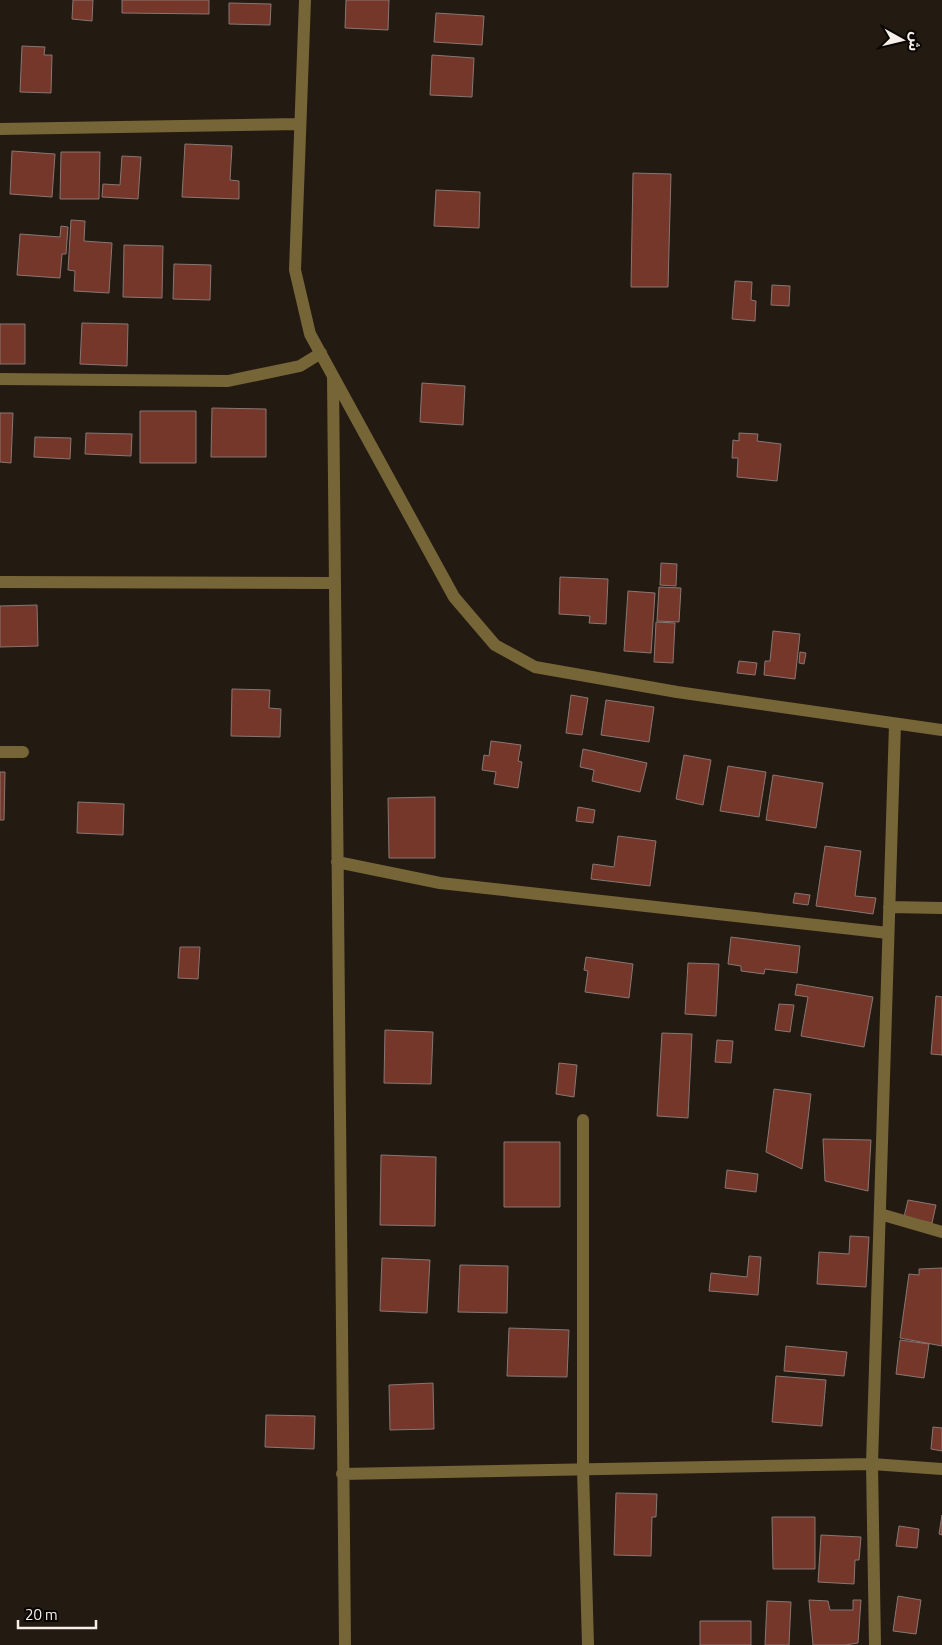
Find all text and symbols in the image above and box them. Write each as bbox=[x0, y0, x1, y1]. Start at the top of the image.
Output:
north arrow bbox=[877, 15, 927, 65]
text: ش bbox=[904, 31, 927, 53]
scale bar bbox=[18, 1598, 95, 1630]
text: 20 m bbox=[25, 1603, 58, 1626]

